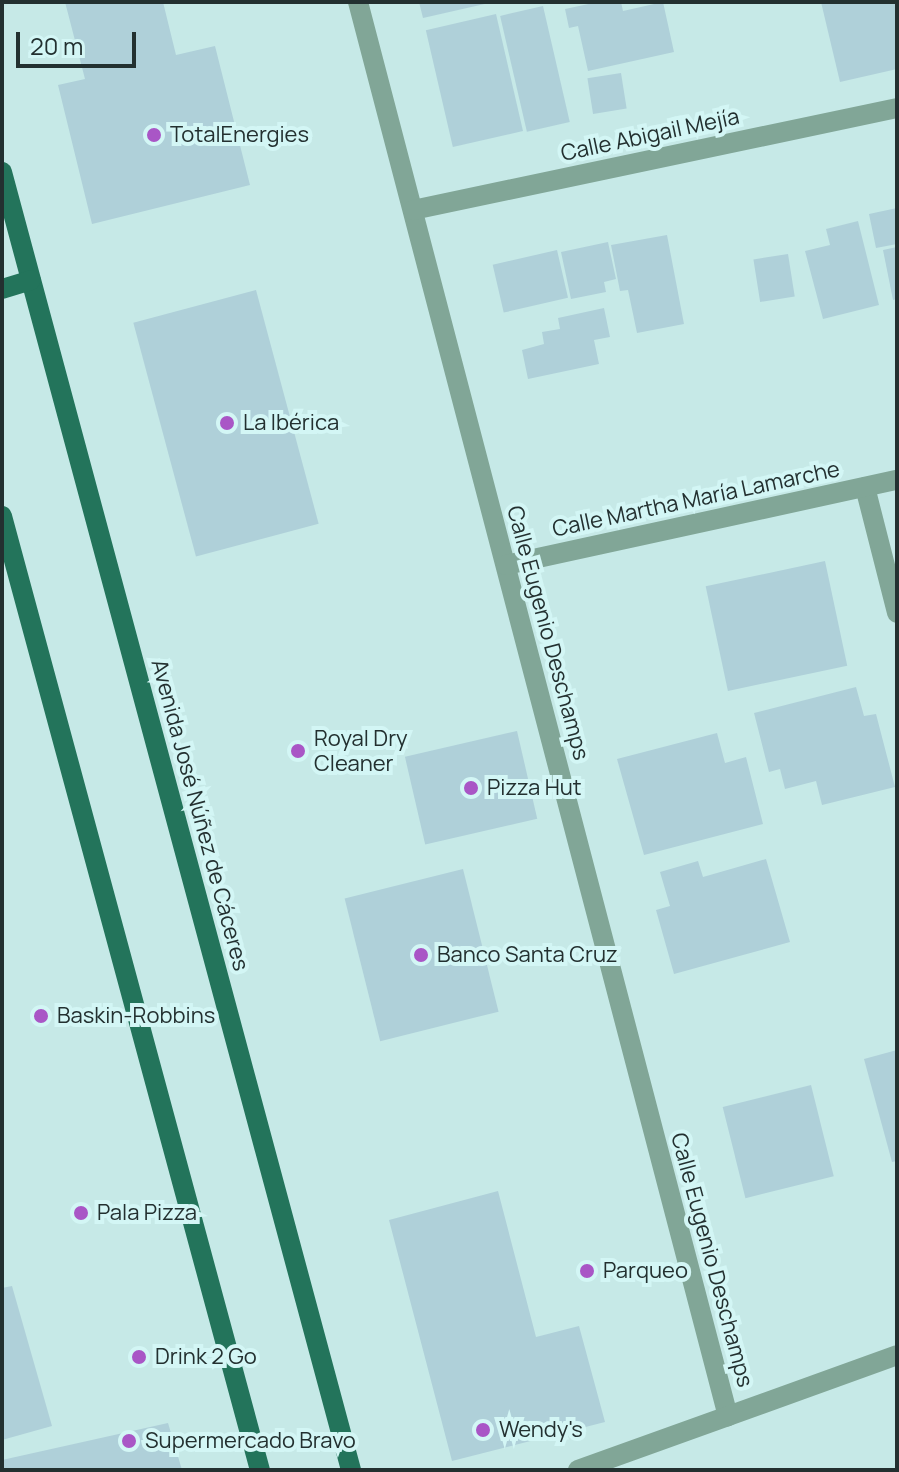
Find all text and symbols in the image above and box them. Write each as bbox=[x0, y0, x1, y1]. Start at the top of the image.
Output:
scale bar bbox=[20, 16, 140, 66]
text: 20 m bbox=[30, 29, 83, 62]
street label: Calle Abigail Mejía bbox=[558, 103, 742, 167]
place label: TotalEnergies bbox=[170, 122, 309, 148]
marker: TotalEnergies bbox=[145, 126, 163, 144]
place label: La Ibérica bbox=[243, 410, 339, 436]
marker: La Ibérica bbox=[218, 414, 236, 432]
street label: Calle Martha María Lamarche bbox=[550, 456, 842, 542]
street label: Calle Eugenio Deschamps bbox=[501, 503, 595, 763]
street label: Avenida José Núñez de Cáceres bbox=[146, 656, 254, 974]
place label: Royal Dry Cleaner bbox=[314, 725, 408, 776]
marker: Royal Dry Cleaner bbox=[289, 742, 307, 760]
place label: Pizza Hut bbox=[487, 775, 582, 801]
marker: Pizza Hut bbox=[462, 779, 480, 797]
place label: Banco Santa Cruz bbox=[437, 942, 618, 968]
marker: Banco Santa Cruz bbox=[412, 946, 430, 964]
place label: Baskin-Robbins bbox=[57, 1003, 215, 1029]
marker: Baskin-Robbins bbox=[32, 1007, 50, 1025]
street label: Calle Eugenio Deschamps bbox=[665, 1130, 759, 1390]
place label: Pala Pizza bbox=[97, 1200, 197, 1226]
marker: Pala Pizza bbox=[72, 1204, 90, 1222]
place label: Parqueo bbox=[603, 1258, 688, 1284]
marker: Parqueo bbox=[578, 1262, 596, 1280]
place label: Drink 2 Go bbox=[155, 1344, 257, 1370]
marker: Drink 2 Go bbox=[130, 1348, 148, 1366]
place label: Wendy's bbox=[499, 1417, 583, 1443]
marker: Wendy's bbox=[474, 1421, 492, 1439]
place label: Supermercado Bravo bbox=[145, 1428, 356, 1454]
marker: Supermercado Bravo bbox=[120, 1432, 138, 1450]

